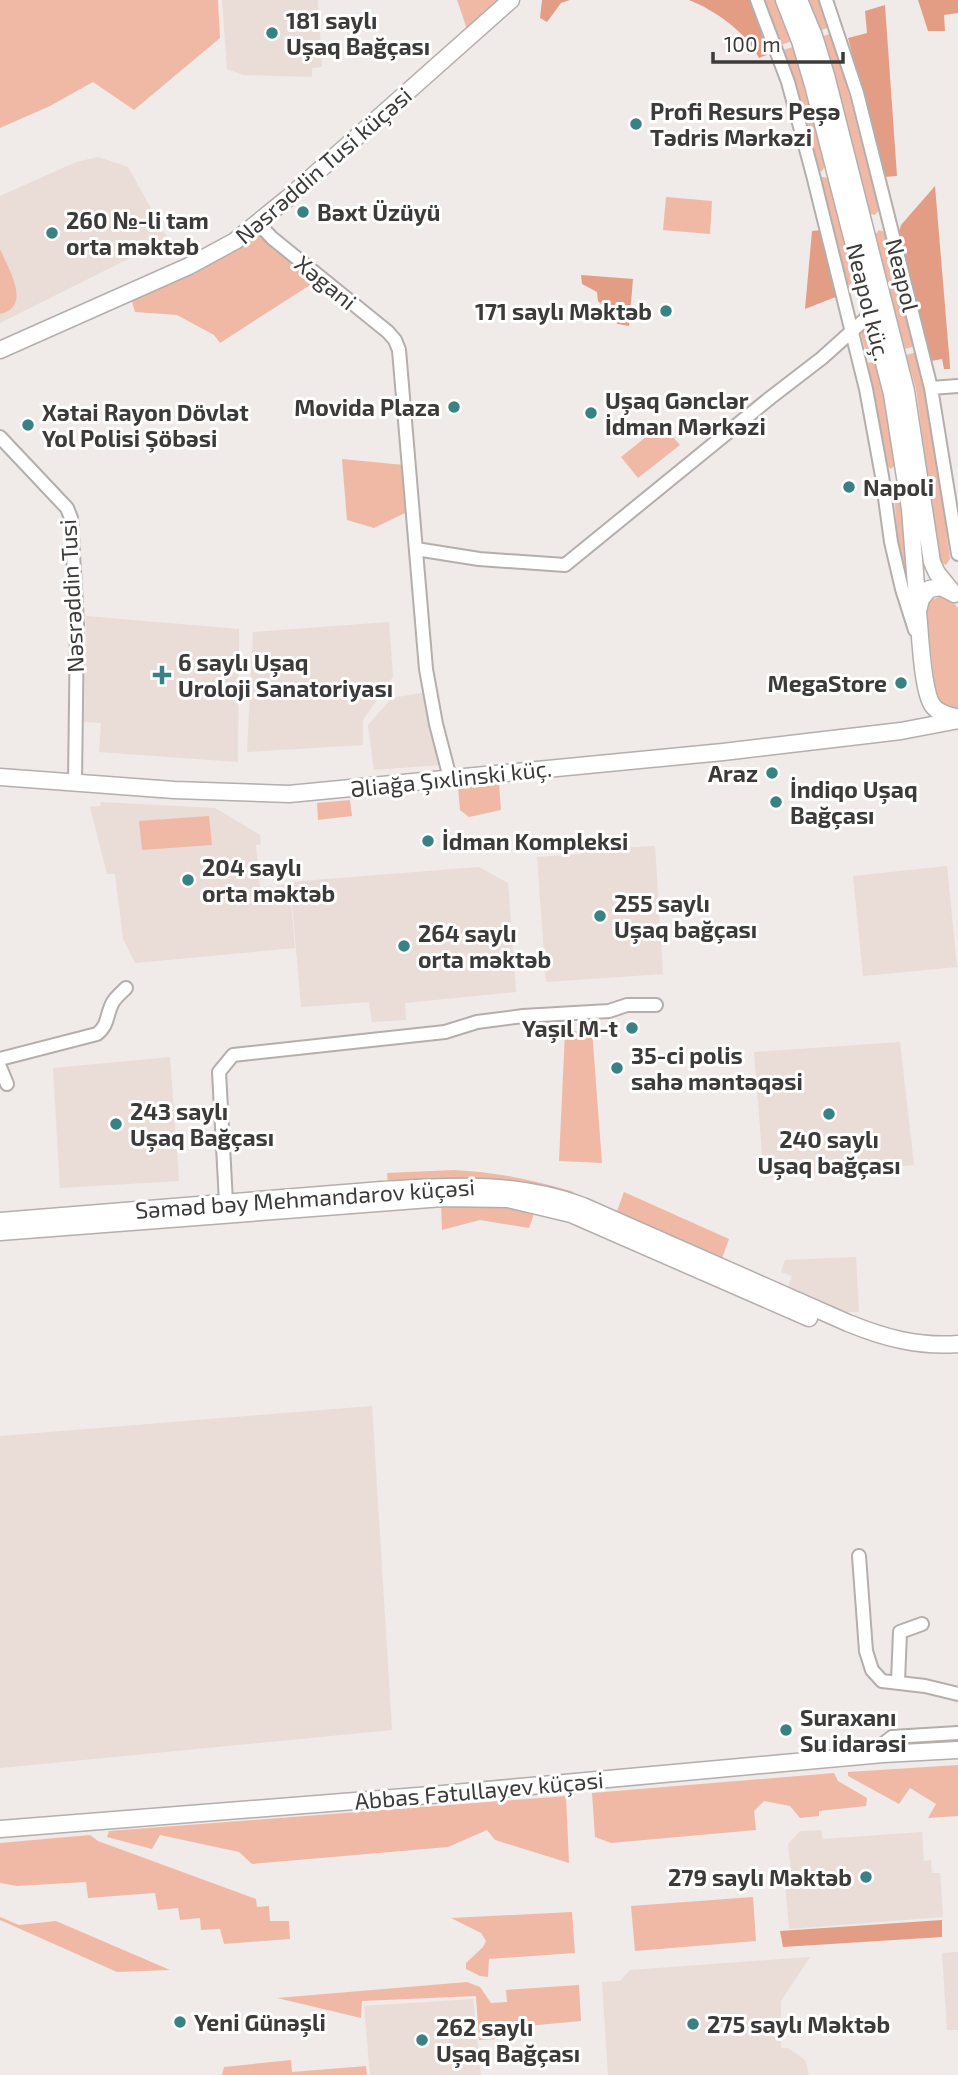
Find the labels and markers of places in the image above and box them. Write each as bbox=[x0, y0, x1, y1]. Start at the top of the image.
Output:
place label: 181 saylı Uşaq Bağçası bbox=[286, 6, 430, 62]
marker: 181 saylı Uşaq Bağçası bbox=[264, 25, 280, 41]
place label: Profi Resurs Peşə Tədris Mərkəzi bbox=[650, 97, 841, 151]
marker: Profi Resurs Peşə Tədris Mərkəzi bbox=[628, 116, 644, 132]
place label: Bəxt Üzüyü bbox=[317, 198, 440, 226]
marker: Bəxt Üzüyü bbox=[295, 204, 311, 220]
place label: 260 №-li tam orta məktəb bbox=[66, 206, 209, 260]
marker: 260 №-li tam orta məktəb bbox=[44, 225, 60, 241]
place label: 171 saylı Məktəb bbox=[475, 297, 652, 325]
marker: 171 saylı Məktəb bbox=[658, 303, 674, 319]
place label: Uşaq Gənclər İdman Mərkəzi bbox=[605, 386, 766, 440]
place label: Movida Plaza bbox=[294, 393, 440, 421]
place label: Xətai Rayon Dövlət Yol Polisi Şöbəsi bbox=[42, 398, 249, 453]
marker: Movida Plaza bbox=[446, 399, 462, 415]
marker: Uşaq Gənclər İdman Mərkəzi bbox=[583, 405, 599, 421]
marker: Xətai Rayon Dövlət Yol Polisi Şöbəsi bbox=[20, 417, 36, 433]
place label: Napoli bbox=[863, 473, 934, 501]
marker: Napoli bbox=[841, 479, 857, 495]
place label: 6 saylı Uşaq Uroloji Sanatoriyası bbox=[178, 648, 393, 702]
marker: 6 saylı Uşaq Uroloji Sanatoriyası bbox=[152, 665, 172, 685]
place label: MegaStore bbox=[768, 669, 887, 697]
marker: MegaStore bbox=[893, 675, 909, 691]
place label: Araz bbox=[708, 759, 758, 787]
marker: Araz bbox=[764, 765, 780, 781]
place label: İndiqo Uşaq Bağçası bbox=[790, 775, 918, 830]
marker: İndiqo Uşaq Bağçası bbox=[768, 794, 784, 810]
place label: İdman Kompleksi bbox=[442, 827, 628, 855]
marker: İdman Kompleksi bbox=[420, 833, 436, 849]
place label: 204 saylı orta məktəb bbox=[202, 853, 335, 907]
marker: 204 saylı orta məktəb bbox=[180, 872, 196, 888]
place label: 255 saylı Uşaq bağçası bbox=[614, 889, 757, 945]
marker: 255 saylı Uşaq bağçası bbox=[592, 908, 608, 924]
place label: 264 saylı orta məktəb bbox=[418, 919, 551, 973]
marker: 264 saylı orta məktəb bbox=[396, 938, 412, 954]
place label: Yaşıl M-t bbox=[522, 1014, 618, 1044]
marker: Yaşıl M-t bbox=[624, 1020, 640, 1036]
place label: 35-ci polis sahə məntəqəsi bbox=[631, 1041, 803, 1095]
marker: 35-ci polis sahə məntəqəsi bbox=[609, 1060, 625, 1076]
place label: 243 saylı Uşaq Bağçası bbox=[130, 1097, 274, 1153]
marker: 240 saylı Uşaq bağçası bbox=[821, 1106, 837, 1122]
marker: 243 saylı Uşaq Bağçası bbox=[108, 1116, 124, 1132]
place label: 240 saylı Uşaq bağçası bbox=[757, 1125, 901, 1181]
place label: Suraxanı Su idarəsi bbox=[800, 1703, 907, 1757]
marker: Suraxanı Su idarəsi bbox=[778, 1722, 794, 1738]
place label: 279 saylı Məktəb bbox=[668, 1863, 852, 1891]
marker: 279 saylı Məktəb bbox=[858, 1869, 874, 1885]
place label: Yeni Günəşli bbox=[194, 2008, 326, 2038]
place label: 275 saylı Məktəb bbox=[707, 2010, 890, 2038]
place label: 262 saylı Uşaq Bağçası bbox=[436, 2013, 580, 2069]
marker: Yeni Günəşli bbox=[172, 2014, 188, 2030]
marker: 275 saylı Məktəb bbox=[685, 2016, 701, 2032]
marker: 262 saylı Uşaq Bağçası bbox=[414, 2032, 430, 2048]

